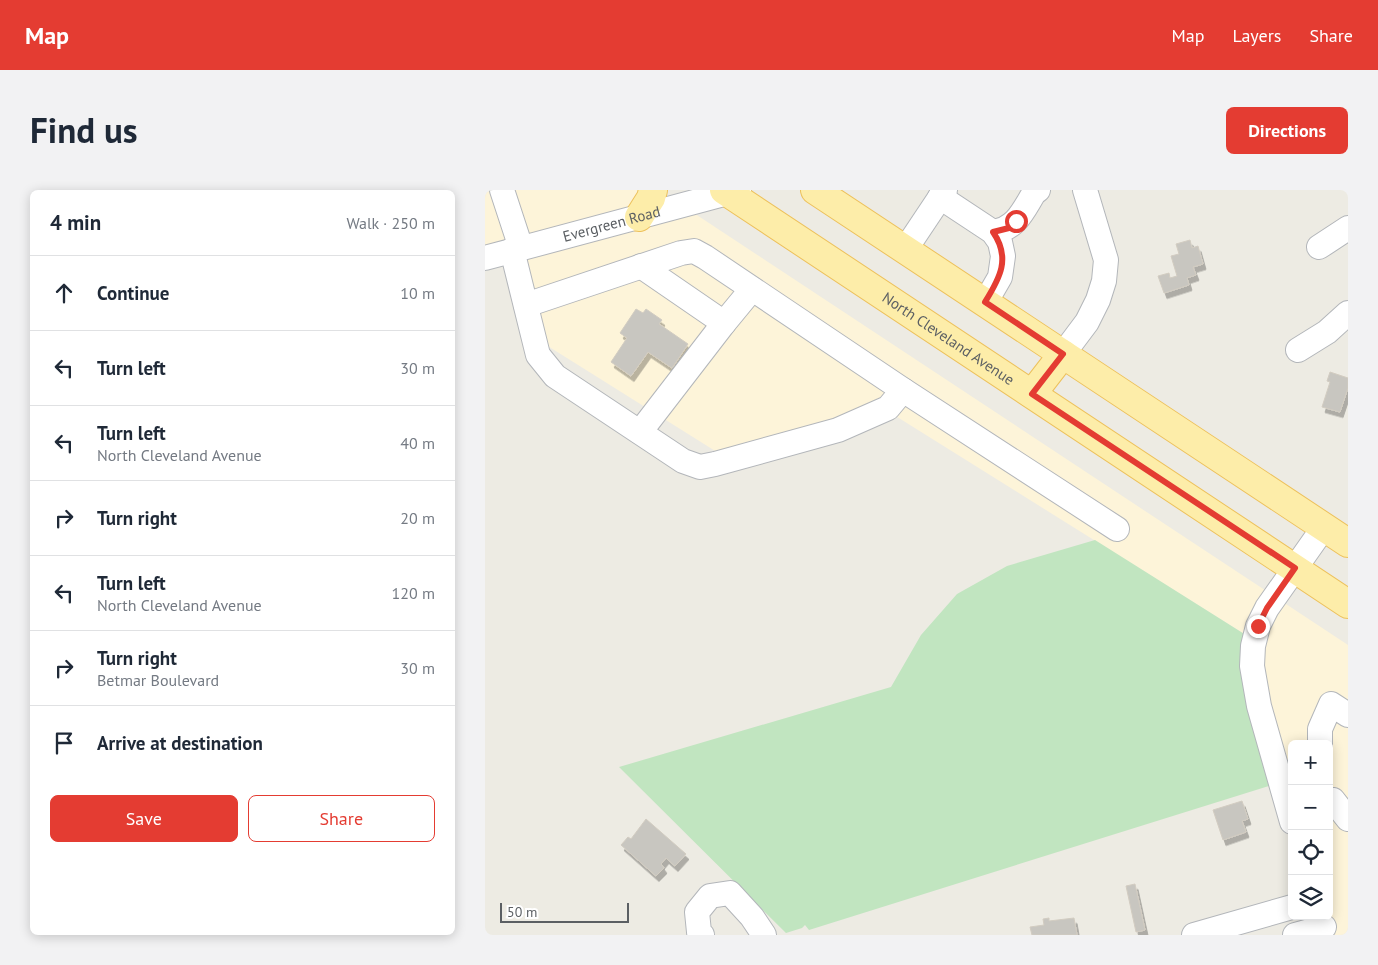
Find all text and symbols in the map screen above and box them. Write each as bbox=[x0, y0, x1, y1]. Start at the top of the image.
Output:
text: Map bbox=[25, 20, 69, 51]
text: Map bbox=[1172, 24, 1204, 47]
text: Layers bbox=[1232, 24, 1281, 47]
text: Share bbox=[1309, 24, 1353, 47]
text: Find us bbox=[30, 107, 138, 153]
button: Directions bbox=[1226, 107, 1348, 154]
street label: Evergreen Road bbox=[561, 202, 662, 246]
text: 4 min bbox=[50, 209, 101, 236]
route start bbox=[1005, 210, 1028, 233]
text: Walk · 250 m bbox=[346, 213, 435, 233]
icon: ahead bbox=[50, 279, 78, 307]
text: Continue bbox=[97, 281, 169, 305]
text: 10 m bbox=[400, 283, 435, 303]
street label: North Cleveland Avenue bbox=[879, 288, 1018, 389]
icon: left bbox=[50, 354, 78, 382]
text: Turn left bbox=[97, 356, 166, 380]
text: 30 m bbox=[400, 358, 435, 378]
text: Turn left bbox=[97, 421, 166, 445]
icon: left bbox=[50, 429, 78, 457]
text: 40 m bbox=[400, 433, 435, 453]
text: North Cleveland Avenue bbox=[97, 445, 262, 465]
icon: right bbox=[50, 504, 78, 532]
text: Turn right bbox=[97, 506, 177, 530]
text: 20 m bbox=[400, 508, 435, 528]
text: Turn left bbox=[97, 571, 166, 595]
icon: left bbox=[50, 579, 78, 607]
text: 120 m bbox=[392, 583, 435, 603]
text: North Cleveland Avenue bbox=[97, 595, 262, 615]
route end bbox=[1247, 615, 1270, 638]
text: Turn right bbox=[97, 646, 177, 670]
icon: right bbox=[50, 654, 78, 682]
text: 30 m bbox=[400, 658, 435, 678]
text: Betmar Boulevard bbox=[97, 670, 219, 690]
icon: arrive bbox=[50, 729, 78, 757]
text: Arrive at destination bbox=[97, 731, 263, 755]
map controls bbox=[1288, 740, 1333, 920]
button: + bbox=[1288, 740, 1333, 785]
button: − bbox=[1288, 785, 1333, 830]
button: Save bbox=[50, 795, 238, 842]
button: Share bbox=[248, 795, 435, 842]
button: locate bbox=[1288, 830, 1333, 875]
button: layers bbox=[1288, 875, 1333, 920]
scale bar bbox=[500, 900, 629, 923]
text: 50 m bbox=[507, 903, 537, 921]

